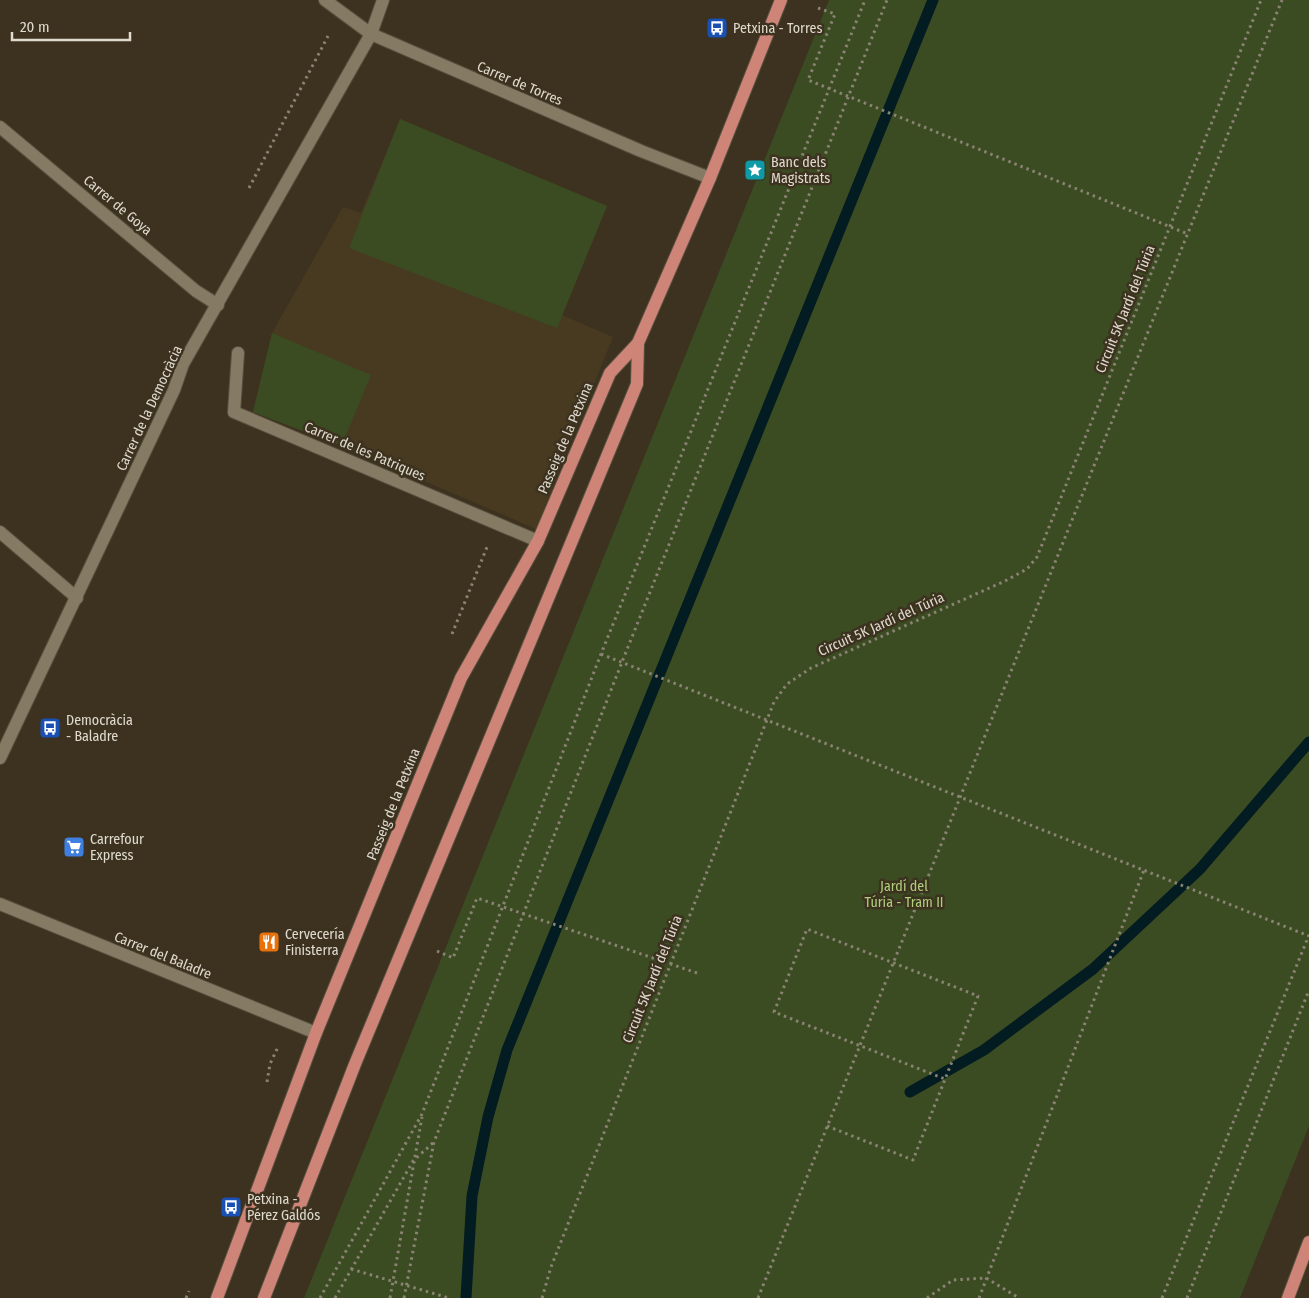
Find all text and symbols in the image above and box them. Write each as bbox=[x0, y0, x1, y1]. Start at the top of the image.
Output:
scale bar bbox=[12, 10, 130, 42]
bus stop icon: Petxina - Torres bbox=[705, 16, 729, 40]
text: 20 m bbox=[20, 18, 50, 36]
place label: Petxina - Torres bbox=[733, 20, 822, 37]
street label: Carrer de Torres bbox=[474, 58, 565, 109]
place label: Banc dels Magistrats bbox=[771, 154, 830, 187]
place icon: Banc dels Magistrats bbox=[743, 158, 767, 182]
street label: Carrer de Goya bbox=[80, 172, 156, 239]
street label: Circuit 5K Jardí del Túria bbox=[1092, 243, 1159, 376]
street label: Carrer de la Democràcia bbox=[113, 343, 186, 474]
street label: Passeig de la Petxina bbox=[534, 380, 597, 496]
street label: Carrer de les Patriques bbox=[302, 418, 428, 485]
street label: Circuit 5K Jardí del Túria bbox=[815, 589, 947, 660]
place label: Democràcia - Baladre bbox=[66, 712, 133, 745]
bus stop icon: Democràcia - Baladre bbox=[38, 716, 62, 740]
street label: Passeig de la Petxina bbox=[363, 746, 424, 863]
place label: Carrefour Express bbox=[90, 831, 144, 864]
supermarket icon: Carrefour Express bbox=[62, 835, 86, 859]
park label: Jardí del Túria - Tram II bbox=[864, 878, 944, 911]
street label: Circuit 5K Jardí del Túria bbox=[619, 913, 686, 1046]
place label: Cervecería Finisterra bbox=[285, 926, 345, 959]
street label: Carrer del Baladre bbox=[112, 928, 214, 983]
restaurant icon: Cervecería Finisterra bbox=[257, 930, 281, 954]
place label: Petxina - Pérez Galdós bbox=[247, 1191, 320, 1224]
bus stop icon: Petxina - Pérez Galdós bbox=[219, 1195, 243, 1219]

